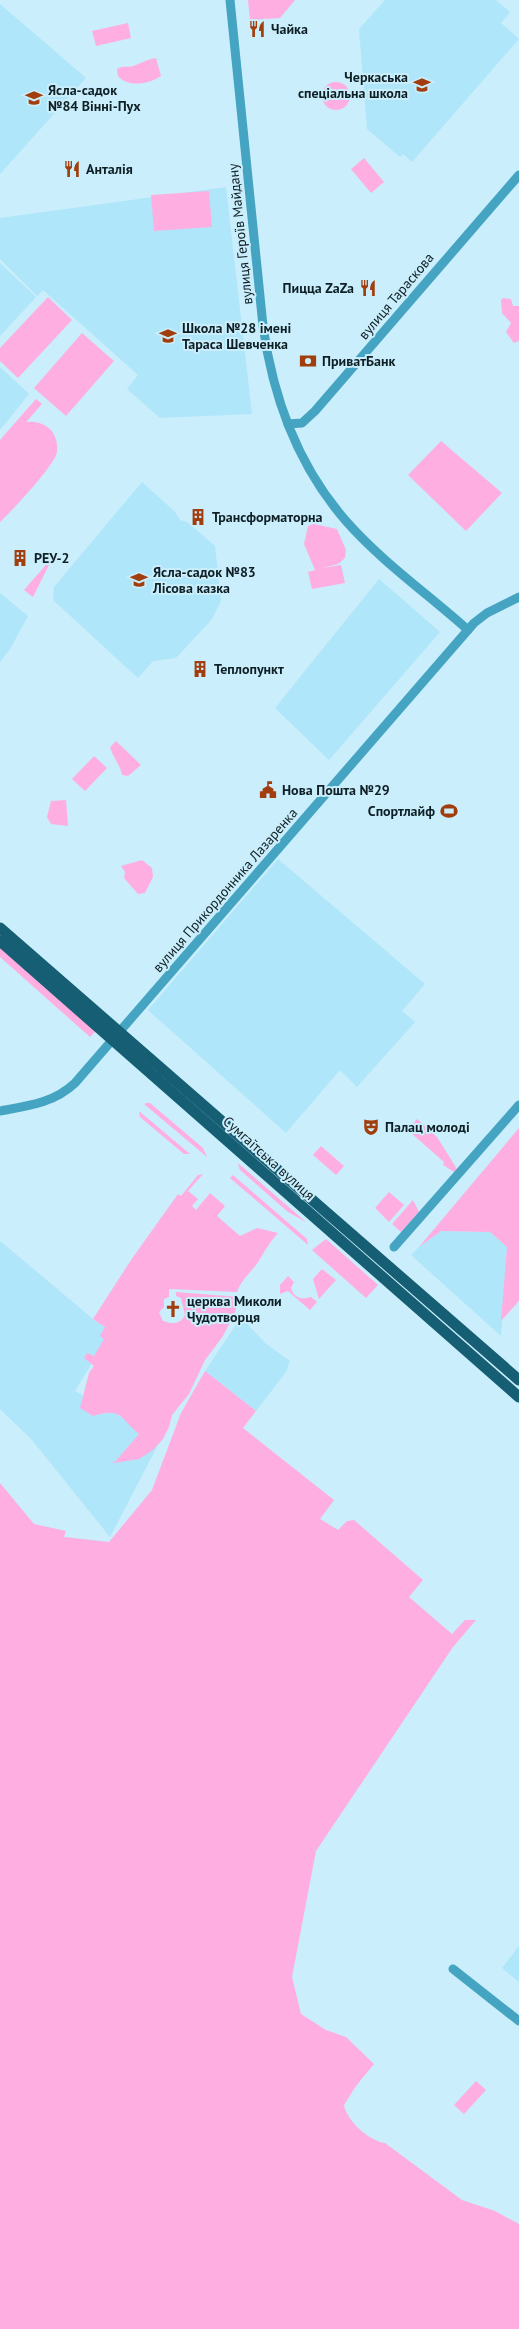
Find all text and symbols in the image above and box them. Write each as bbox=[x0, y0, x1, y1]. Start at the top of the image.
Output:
restaurant icon: Чайка bbox=[247, 19, 267, 39]
place label: Чайка bbox=[271, 20, 308, 38]
place label: Черкаська спеціальна школа bbox=[298, 68, 408, 102]
school or university icon: Черкаська спеціальна школа bbox=[412, 75, 432, 95]
place label: Ясла-садок №84 Вінні-Пух bbox=[48, 81, 141, 115]
school or university icon: Ясла-садок №84 Вінні-Пух bbox=[24, 88, 44, 108]
restaurant icon: Анталія bbox=[62, 159, 82, 179]
place label: Анталія bbox=[86, 160, 133, 178]
street label: вулиця Героїв Майдану bbox=[224, 162, 256, 305]
street label: вулиця Тараскова bbox=[355, 249, 438, 343]
restaurant icon: Пицца ZaZa bbox=[358, 278, 378, 298]
place label: Пицца ZaZa bbox=[283, 279, 354, 297]
place label: Школа №28 імені Тараса Шевченка bbox=[182, 319, 291, 353]
school or university icon: Школа №28 імені Тараса Шевченка bbox=[158, 326, 178, 346]
bank icon: ПриватБанк bbox=[298, 351, 318, 371]
place label: ПриватБанк bbox=[322, 352, 395, 370]
building icon: Трансформаторна bbox=[188, 507, 208, 527]
place label: Трансформаторна bbox=[212, 508, 323, 526]
building icon: РЕУ-2 bbox=[10, 548, 30, 568]
place label: РЕУ-2 bbox=[34, 549, 69, 567]
place label: Ясла-садок №83 Лісова казка bbox=[152, 563, 256, 597]
school or university icon: Ясла-садок №83 Лісова казка bbox=[129, 570, 149, 590]
building icon: Теплопункт bbox=[190, 659, 210, 679]
place label: Теплопункт bbox=[214, 660, 284, 678]
public building icon: Нова Пошта №29 bbox=[258, 780, 278, 800]
place label: Нова Пошта №29 bbox=[282, 781, 390, 799]
sports icon: Спортлайф bbox=[439, 801, 459, 821]
place label: Спортлайф bbox=[368, 802, 435, 820]
street label: вулиця Прикордонника Лазаренка bbox=[149, 804, 301, 976]
street label: Сумгаїтська вулиця bbox=[219, 1112, 319, 1204]
theatre icon: Палац молоді bbox=[361, 1117, 381, 1137]
place label: Палац молоді bbox=[385, 1118, 470, 1136]
place label: церква Миколи Чудотворця bbox=[187, 1292, 282, 1326]
church icon: церква Миколи Чудотворця bbox=[163, 1299, 183, 1319]

